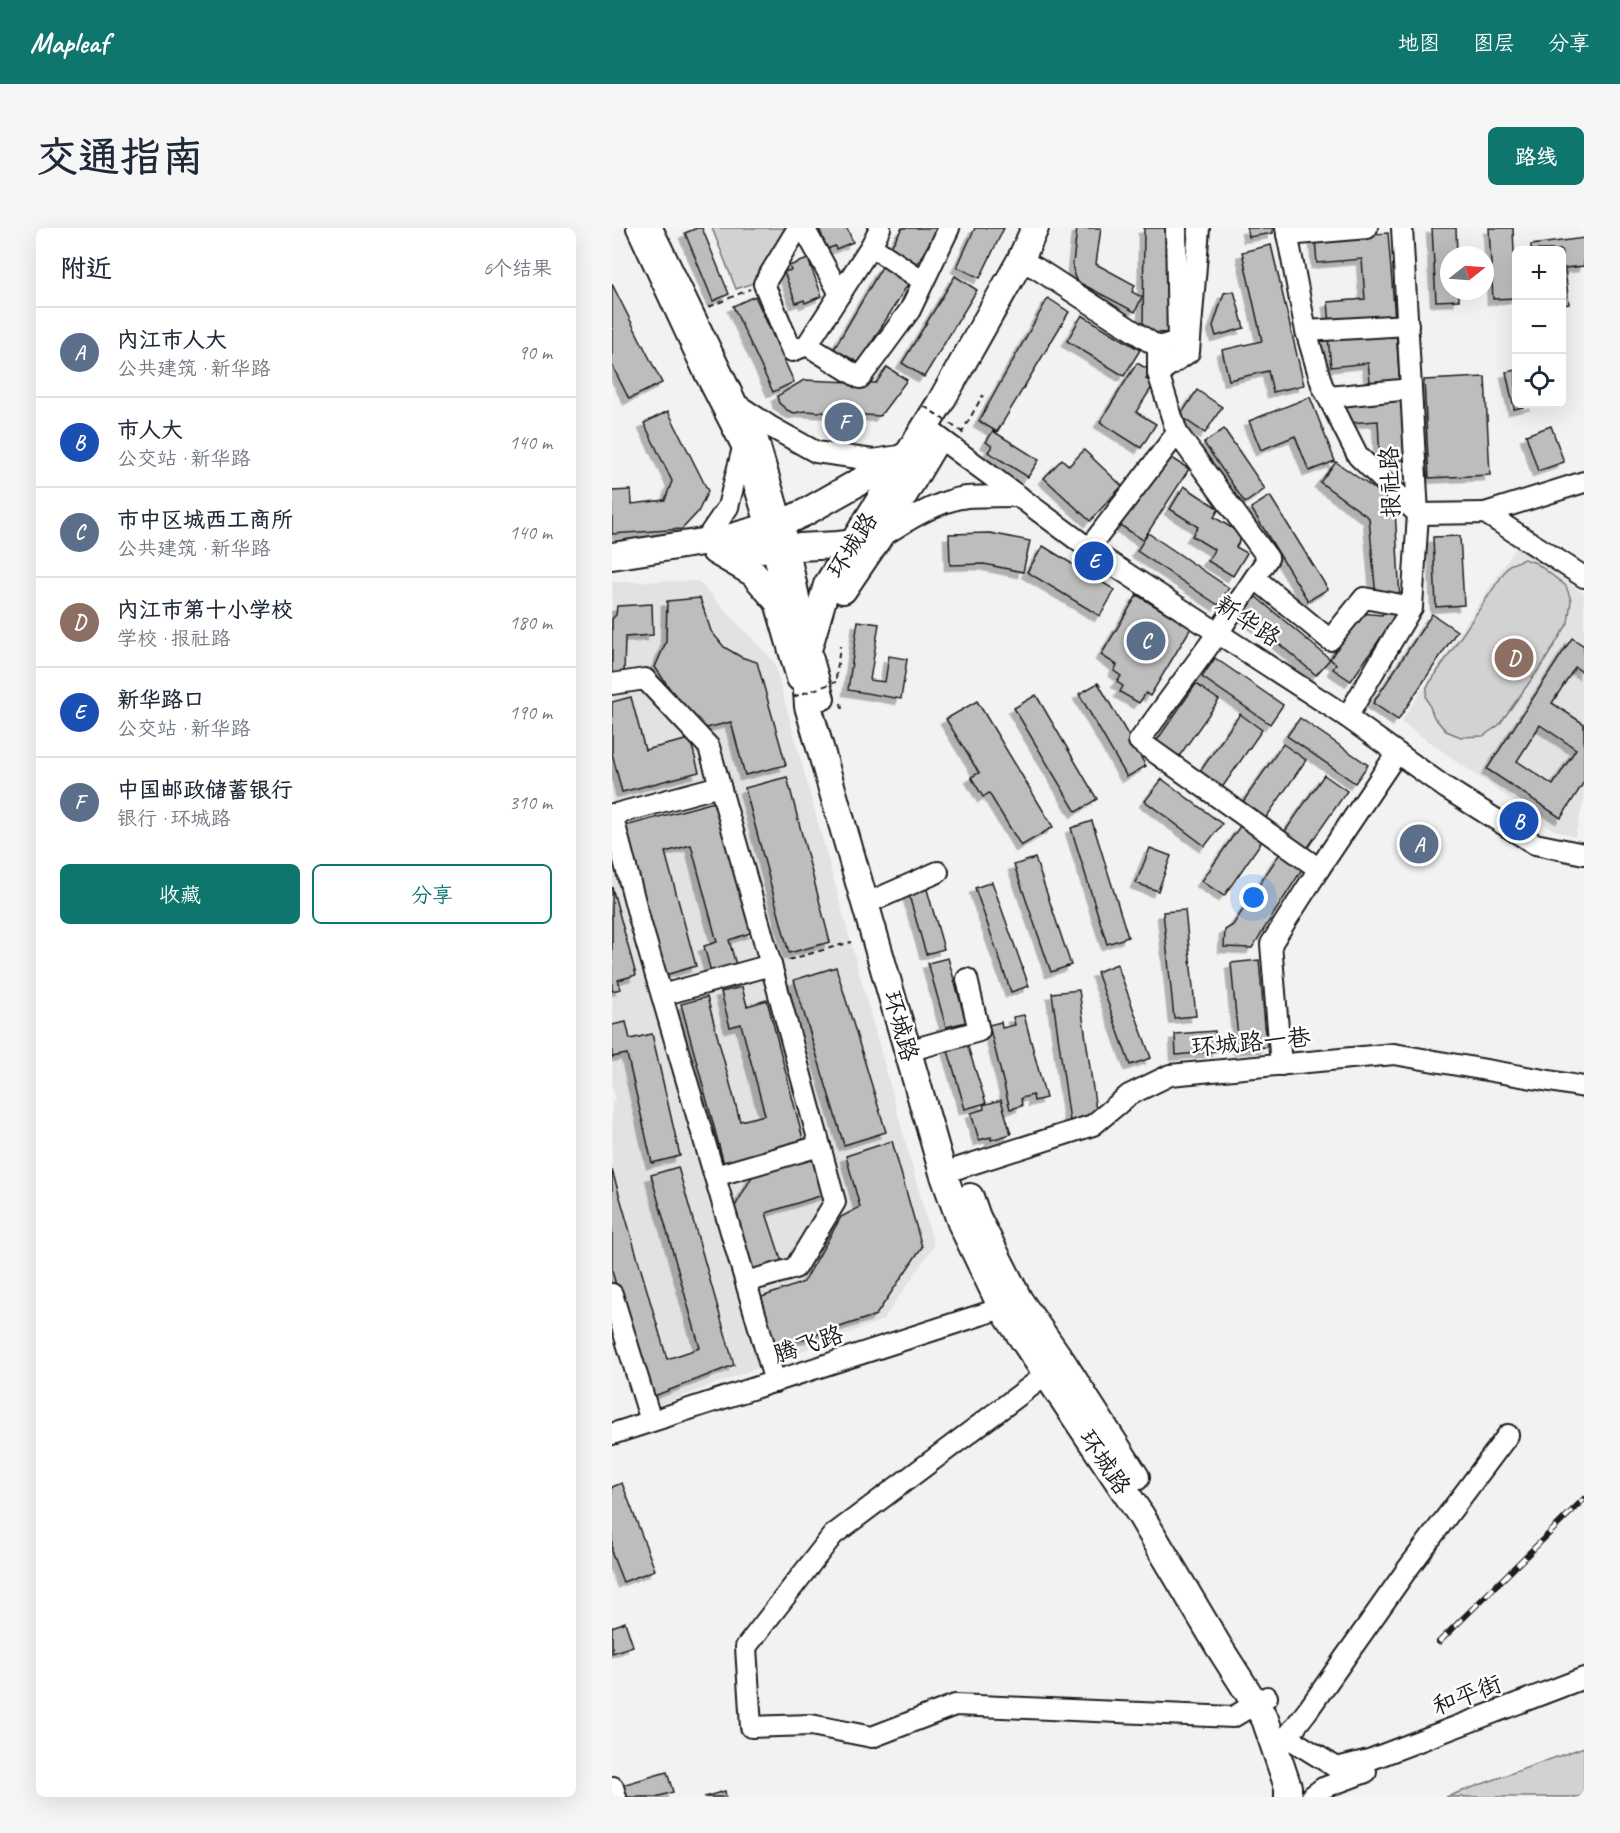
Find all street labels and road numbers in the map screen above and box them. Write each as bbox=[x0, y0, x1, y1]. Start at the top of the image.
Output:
street label: 报社路 bbox=[1374, 445, 1406, 519]
street label: 环城路 bbox=[820, 507, 884, 583]
street label: 新华路 bbox=[1210, 589, 1286, 653]
street label: 环城路 bbox=[877, 987, 925, 1065]
street label: 环城路一巷 bbox=[1190, 1022, 1312, 1062]
street label: 腾飞路 bbox=[769, 1319, 847, 1369]
street label: 环城路 bbox=[1072, 1424, 1138, 1500]
street label: 和平街 bbox=[1428, 1668, 1506, 1722]

